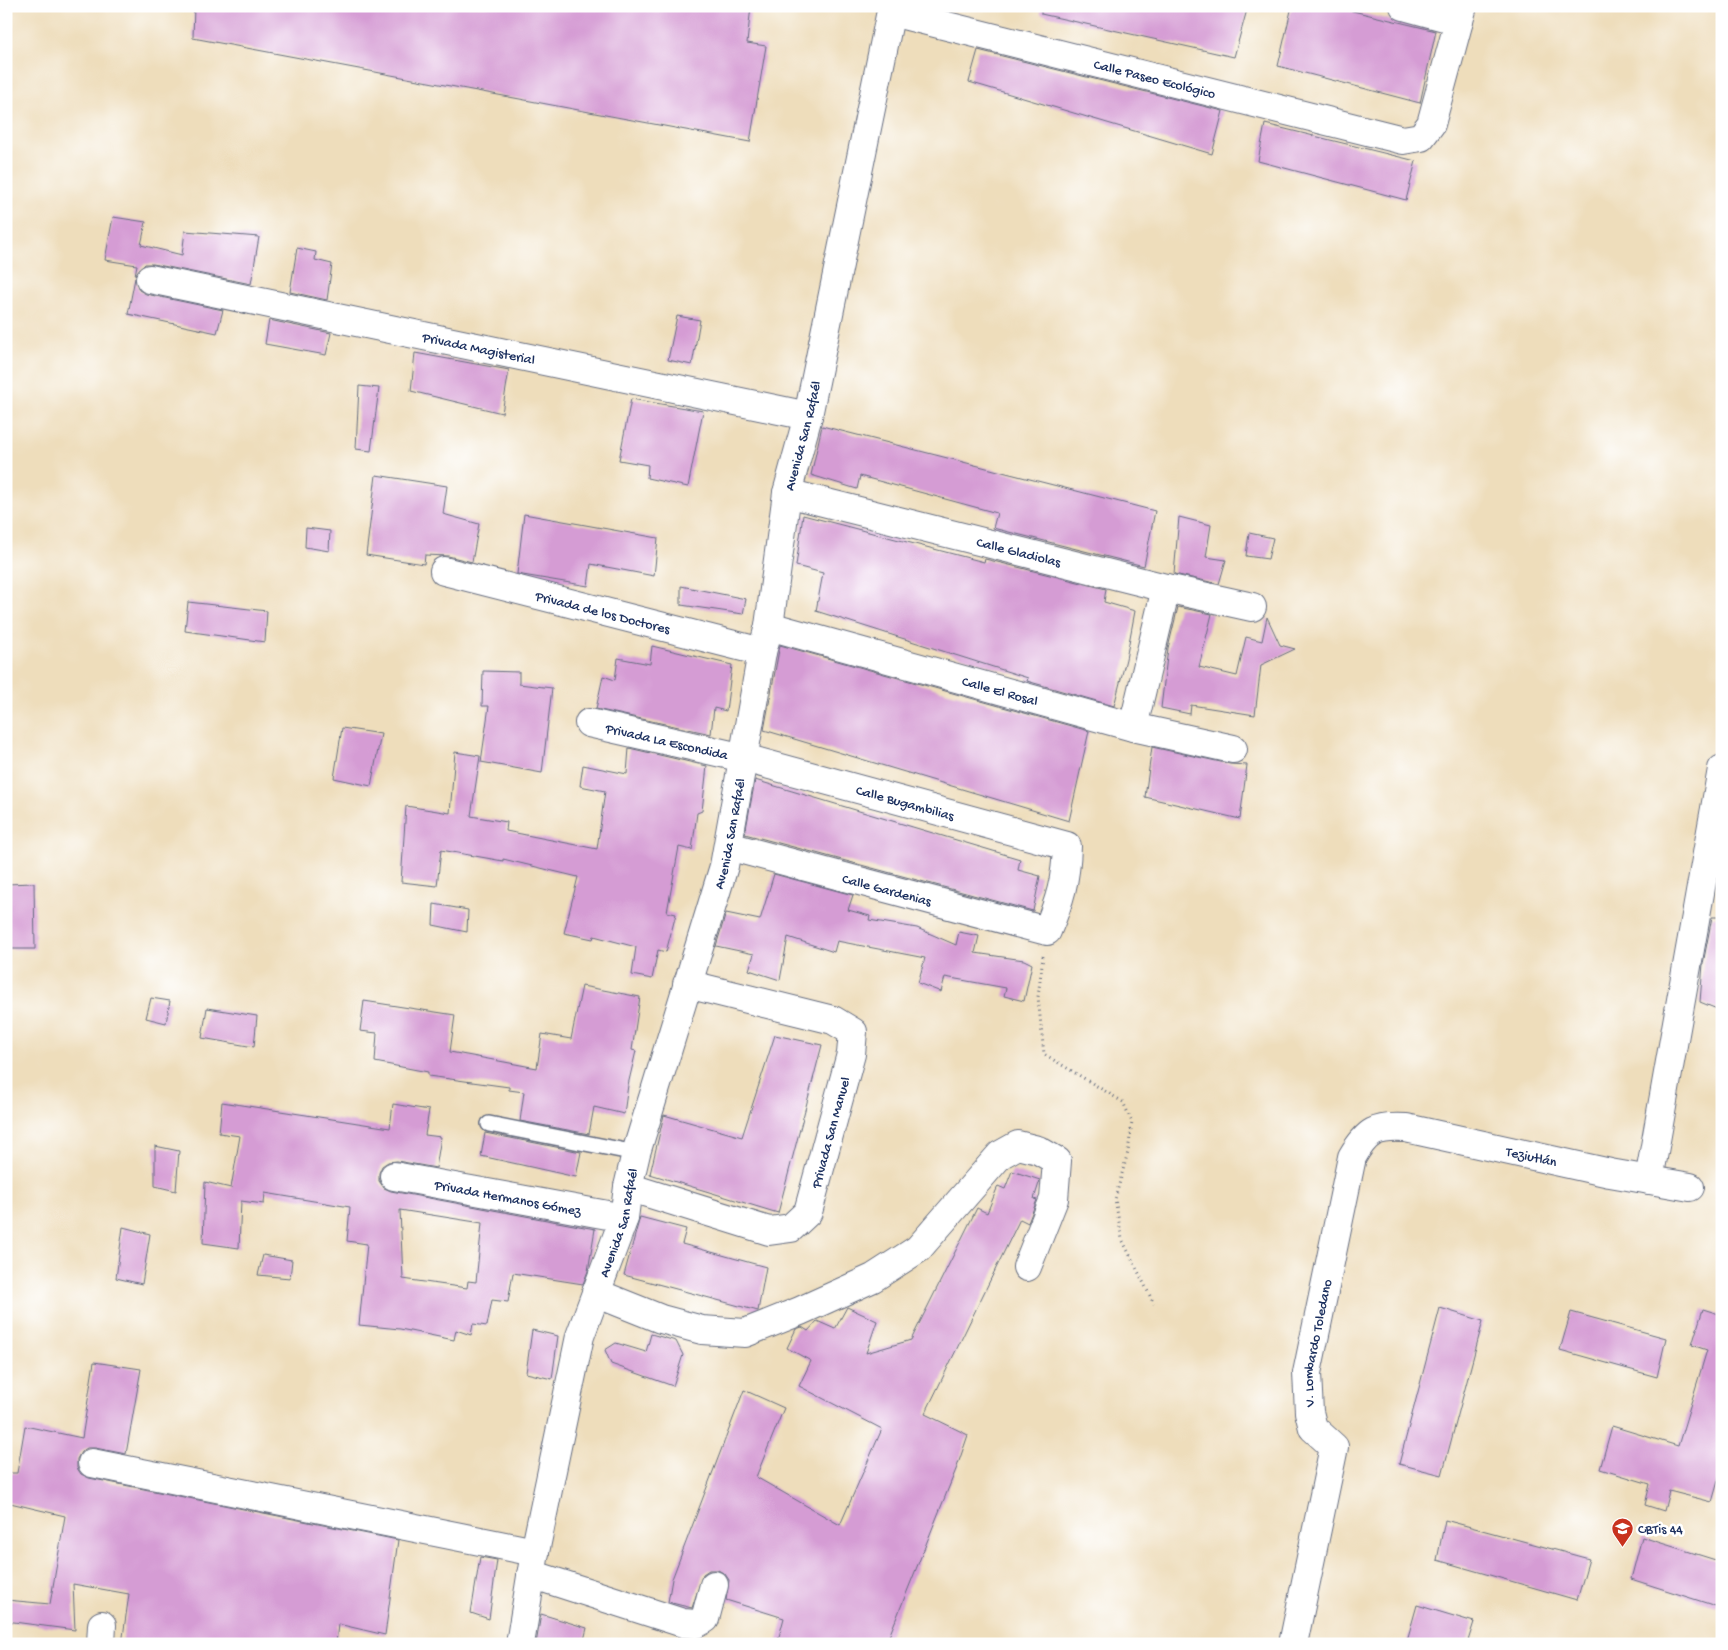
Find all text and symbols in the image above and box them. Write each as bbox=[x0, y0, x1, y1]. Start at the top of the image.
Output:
street label: Calle Paseo Ecológico bbox=[1092, 57, 1217, 104]
street label: Privada Magisterial bbox=[420, 330, 536, 370]
street label: Avenida San Rafaél bbox=[782, 380, 826, 493]
street label: Calle Gladiolas bbox=[974, 535, 1063, 572]
street label: Privada de los Doctores bbox=[532, 588, 672, 639]
street label: Calle El Rosal bbox=[960, 674, 1039, 711]
street label: Privada La Escondida bbox=[603, 721, 731, 765]
street label: Avenida San Rafaél bbox=[711, 777, 750, 892]
street label: Calle Bugambilias bbox=[854, 783, 956, 826]
street label: Calle Gardenias bbox=[840, 871, 934, 912]
street label: Privada San Manuel bbox=[809, 1075, 855, 1191]
street label: Teziutlán bbox=[1503, 1144, 1559, 1172]
street label: Avenida San Rafaél bbox=[597, 1167, 643, 1280]
street label: Privada Hermanos Gómez bbox=[432, 1177, 583, 1221]
street label: V. Lombardo Toledano bbox=[1301, 1278, 1337, 1408]
school or university icon: CBTis 44 bbox=[1610, 1516, 1634, 1547]
place label: CBTis 44 bbox=[1638, 1522, 1683, 1539]

